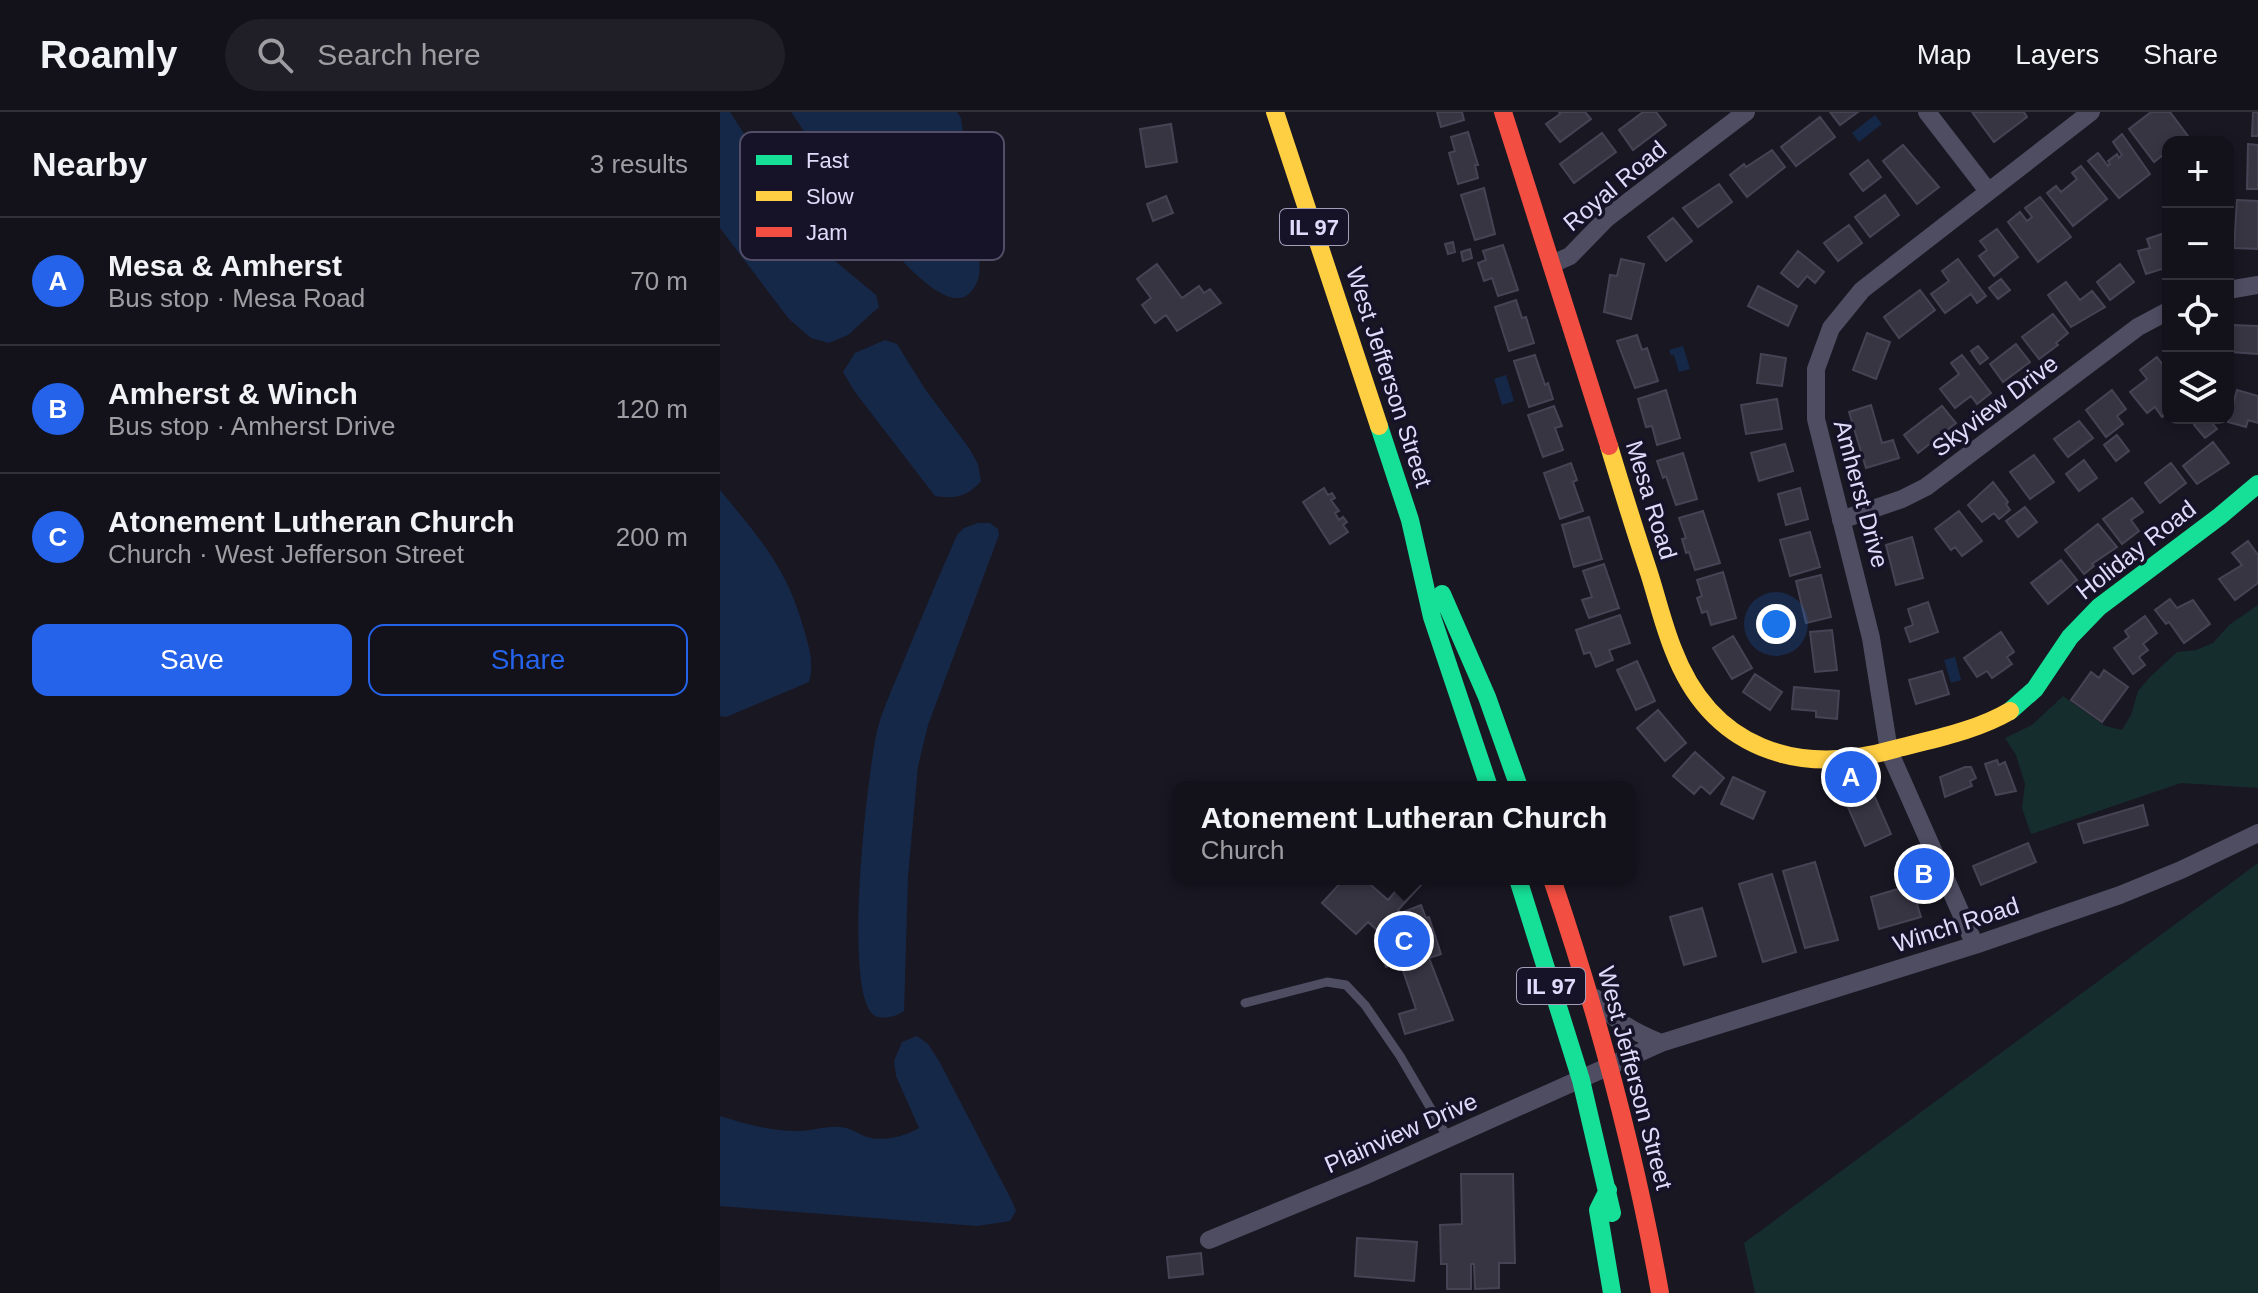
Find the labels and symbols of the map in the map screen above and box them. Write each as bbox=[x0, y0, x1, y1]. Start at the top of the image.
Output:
legend bbox=[740, 132, 1004, 260]
street label: Royal Road bbox=[1558, 135, 1671, 236]
text: Fast bbox=[806, 148, 849, 173]
text: Slow bbox=[806, 184, 854, 209]
road number: IL 97 bbox=[1280, 209, 1348, 245]
text: Jam bbox=[806, 220, 848, 245]
street label: West Jefferson Street bbox=[1341, 263, 1438, 491]
street label: Skyview Drive bbox=[1926, 349, 2063, 462]
street label: Amherst Drive bbox=[1829, 417, 1894, 571]
street label: Mesa Road bbox=[1621, 437, 1682, 562]
street label: Holiday Road bbox=[2071, 495, 2201, 605]
your location bbox=[1756, 604, 1796, 644]
pin: A bbox=[1825, 747, 1877, 807]
pin: B bbox=[1898, 844, 1950, 904]
street label: Winch Road bbox=[1890, 891, 2022, 958]
pin: C bbox=[1378, 911, 1430, 971]
street label: West Jefferson Street bbox=[1593, 963, 1678, 1193]
road number: IL 97 bbox=[1517, 968, 1585, 1004]
street label: Plainview Drive bbox=[1320, 1087, 1481, 1178]

